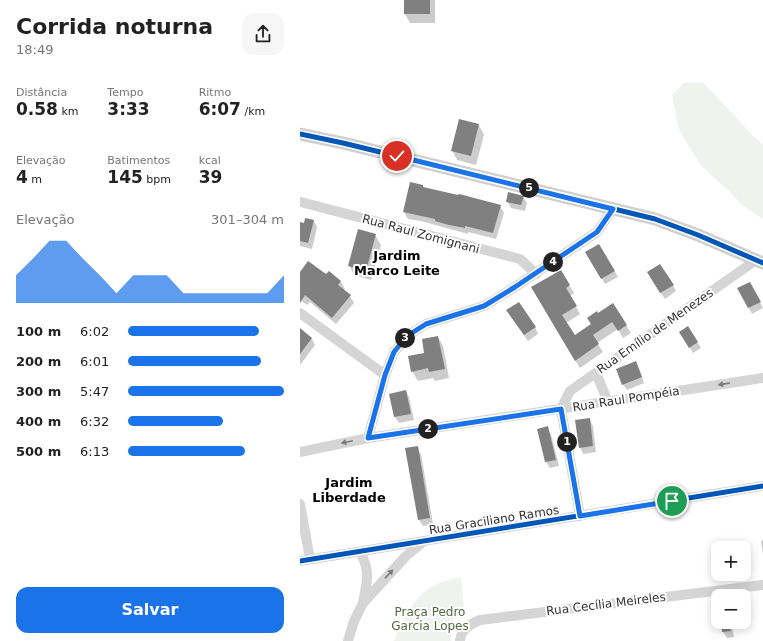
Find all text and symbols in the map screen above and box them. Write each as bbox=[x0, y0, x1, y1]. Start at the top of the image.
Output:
button: share bbox=[242, 13, 284, 55]
text: Corrida noturna bbox=[16, 14, 213, 39]
text: 18:49 bbox=[16, 42, 53, 57]
text: Distância bbox=[16, 86, 67, 99]
text: Tempo bbox=[107, 86, 143, 99]
text: Ritmo bbox=[199, 86, 231, 99]
text: 0.58 bbox=[16, 99, 58, 119]
text: 3:33 bbox=[107, 99, 150, 119]
text: 6:07 bbox=[199, 99, 241, 119]
text: km bbox=[58, 105, 79, 118]
text: /km bbox=[241, 105, 265, 118]
pin bbox=[380, 139, 414, 173]
icon: check bbox=[386, 145, 408, 167]
text: Elevação bbox=[16, 154, 66, 167]
text: Batimentos bbox=[107, 154, 170, 167]
text: kcal bbox=[199, 154, 221, 167]
text: 4 bbox=[16, 167, 28, 187]
text: 145 bbox=[107, 167, 143, 187]
text: 39 bbox=[199, 167, 222, 187]
text: m bbox=[28, 173, 42, 186]
text: bpm bbox=[143, 173, 171, 186]
pin: 5 bbox=[519, 178, 539, 198]
text: 5 bbox=[525, 181, 533, 194]
text: Elevação bbox=[16, 212, 75, 227]
text: 301–304 m bbox=[211, 212, 284, 227]
street label: Rua Raul Zomignani bbox=[361, 212, 481, 256]
district label: Jardim Marco Leite bbox=[354, 248, 440, 278]
pin: 4 bbox=[543, 252, 563, 272]
text: 4 bbox=[549, 255, 557, 268]
street label: Rua Emílio de Menezes bbox=[594, 286, 716, 376]
text: 100 m bbox=[16, 324, 61, 339]
text: 6:02 bbox=[80, 324, 109, 339]
pin: 3 bbox=[395, 328, 415, 348]
text: 3 bbox=[401, 331, 409, 344]
text: 200 m bbox=[16, 354, 61, 369]
text: 6:01 bbox=[80, 354, 109, 369]
one-way arrow bbox=[718, 381, 731, 387]
text: 300 m bbox=[16, 384, 61, 399]
text: 5:47 bbox=[80, 384, 109, 399]
street label: Rua Raul Pompéia bbox=[571, 384, 681, 414]
text: 400 m bbox=[16, 414, 61, 429]
text: 6:32 bbox=[80, 414, 109, 429]
pin: 2 bbox=[418, 419, 438, 439]
text: 2 bbox=[424, 422, 432, 435]
pin: 1 bbox=[557, 432, 577, 452]
text: 1 bbox=[563, 435, 571, 448]
one-way arrow bbox=[341, 439, 353, 445]
text: 500 m bbox=[16, 444, 61, 459]
text: 6:13 bbox=[80, 444, 109, 459]
district label: Jardim Liberdade bbox=[312, 475, 386, 505]
pin bbox=[655, 484, 689, 518]
icon: arrive bbox=[661, 490, 683, 512]
street label: Rua Graciliano Ramos bbox=[428, 503, 560, 537]
map controls bbox=[711, 541, 751, 629]
button: + bbox=[711, 541, 751, 581]
one-way arrow bbox=[385, 569, 394, 579]
button: Salvar bbox=[16, 587, 284, 633]
button: − bbox=[711, 589, 751, 629]
street label: Rua Cecília Meireles bbox=[545, 590, 667, 618]
park label: Praça Pedro Garcia Lopes bbox=[391, 605, 469, 633]

